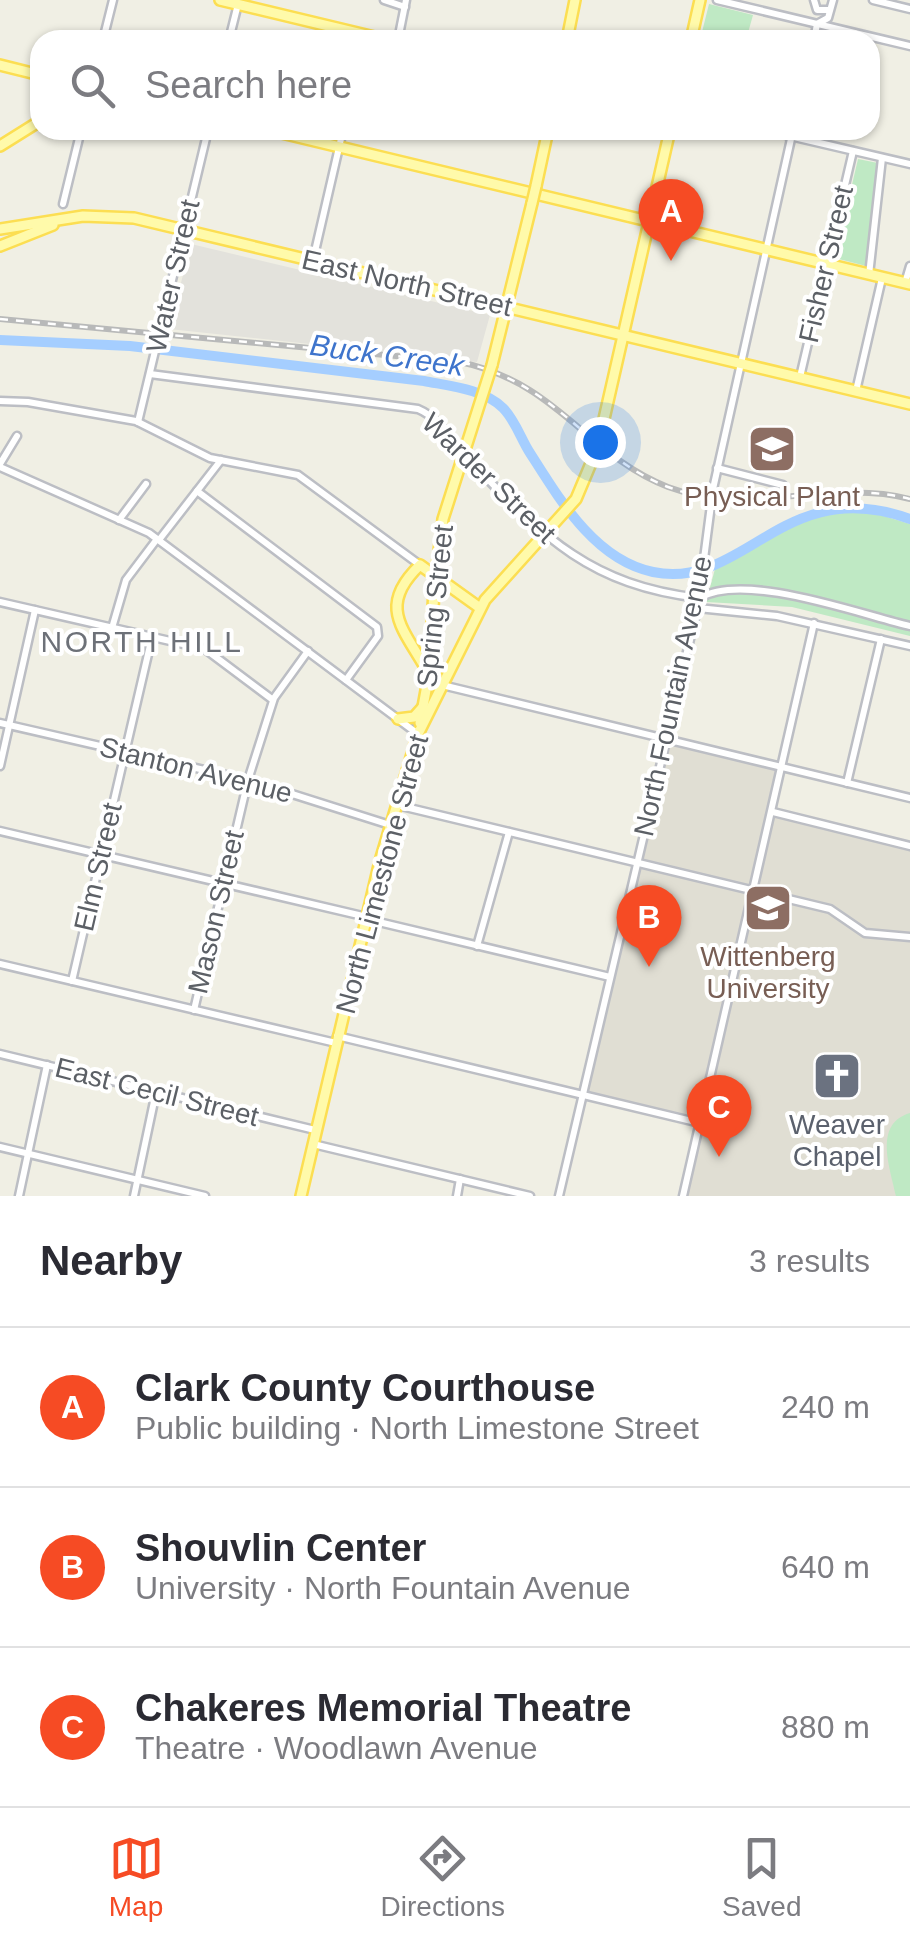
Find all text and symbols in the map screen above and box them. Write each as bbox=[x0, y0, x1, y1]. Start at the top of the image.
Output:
search box bbox=[30, 30, 880, 140]
icon: search bbox=[65, 58, 120, 113]
text: Search here bbox=[145, 64, 352, 106]
pin: A bbox=[638, 178, 704, 261]
street label: Fisher Street bbox=[793, 182, 859, 346]
street label: Water Street bbox=[140, 196, 206, 356]
street label: East North Street bbox=[299, 244, 515, 322]
water label: Buck Creek bbox=[308, 328, 468, 382]
street label: Warder Street bbox=[416, 407, 562, 549]
your location bbox=[575, 417, 626, 468]
school or university icon: Physical Plant bbox=[746, 423, 798, 475]
place label: Physical Plant bbox=[684, 481, 860, 512]
street label: Spring Street bbox=[411, 523, 459, 689]
street label: North Fountain Avenue bbox=[628, 553, 718, 839]
district label: NORTH HILL bbox=[41, 625, 243, 658]
street label: Stanton Avenue bbox=[97, 731, 295, 809]
street label: North Limestone Street bbox=[330, 731, 434, 1017]
street label: Elm Street bbox=[68, 800, 128, 934]
street label: Mason Street bbox=[182, 827, 250, 997]
school or university icon: Wittenberg University bbox=[742, 882, 794, 934]
pin: B bbox=[616, 884, 682, 967]
place label: Wittenberg University bbox=[700, 941, 836, 1004]
church icon: Weaver Chapel bbox=[811, 1050, 863, 1102]
street label: East Cecil Street bbox=[52, 1052, 262, 1132]
pin: C bbox=[686, 1074, 752, 1157]
place label: Weaver Chapel bbox=[789, 1109, 885, 1172]
text: Nearby bbox=[40, 1237, 182, 1284]
text: 3 results bbox=[749, 1243, 870, 1279]
text: Clark County Courthouse bbox=[135, 1367, 595, 1409]
text: A bbox=[61, 1389, 84, 1425]
text: 240 m bbox=[781, 1389, 870, 1425]
text: Public building · North Limestone Street bbox=[135, 1410, 699, 1446]
text: Shouvlin Center bbox=[135, 1527, 426, 1569]
text: B bbox=[61, 1549, 84, 1585]
text: 640 m bbox=[781, 1549, 870, 1585]
text: University · North Fountain Avenue bbox=[135, 1570, 631, 1606]
text: Chakeres Memorial Theatre bbox=[135, 1687, 631, 1729]
text: C bbox=[61, 1709, 84, 1745]
text: 880 m bbox=[781, 1709, 870, 1745]
text: Theatre · Woodlawn Avenue bbox=[135, 1730, 538, 1766]
tab: Map bbox=[109, 1831, 164, 1923]
tab: Directions bbox=[381, 1831, 505, 1923]
tab: Saved bbox=[722, 1831, 801, 1923]

